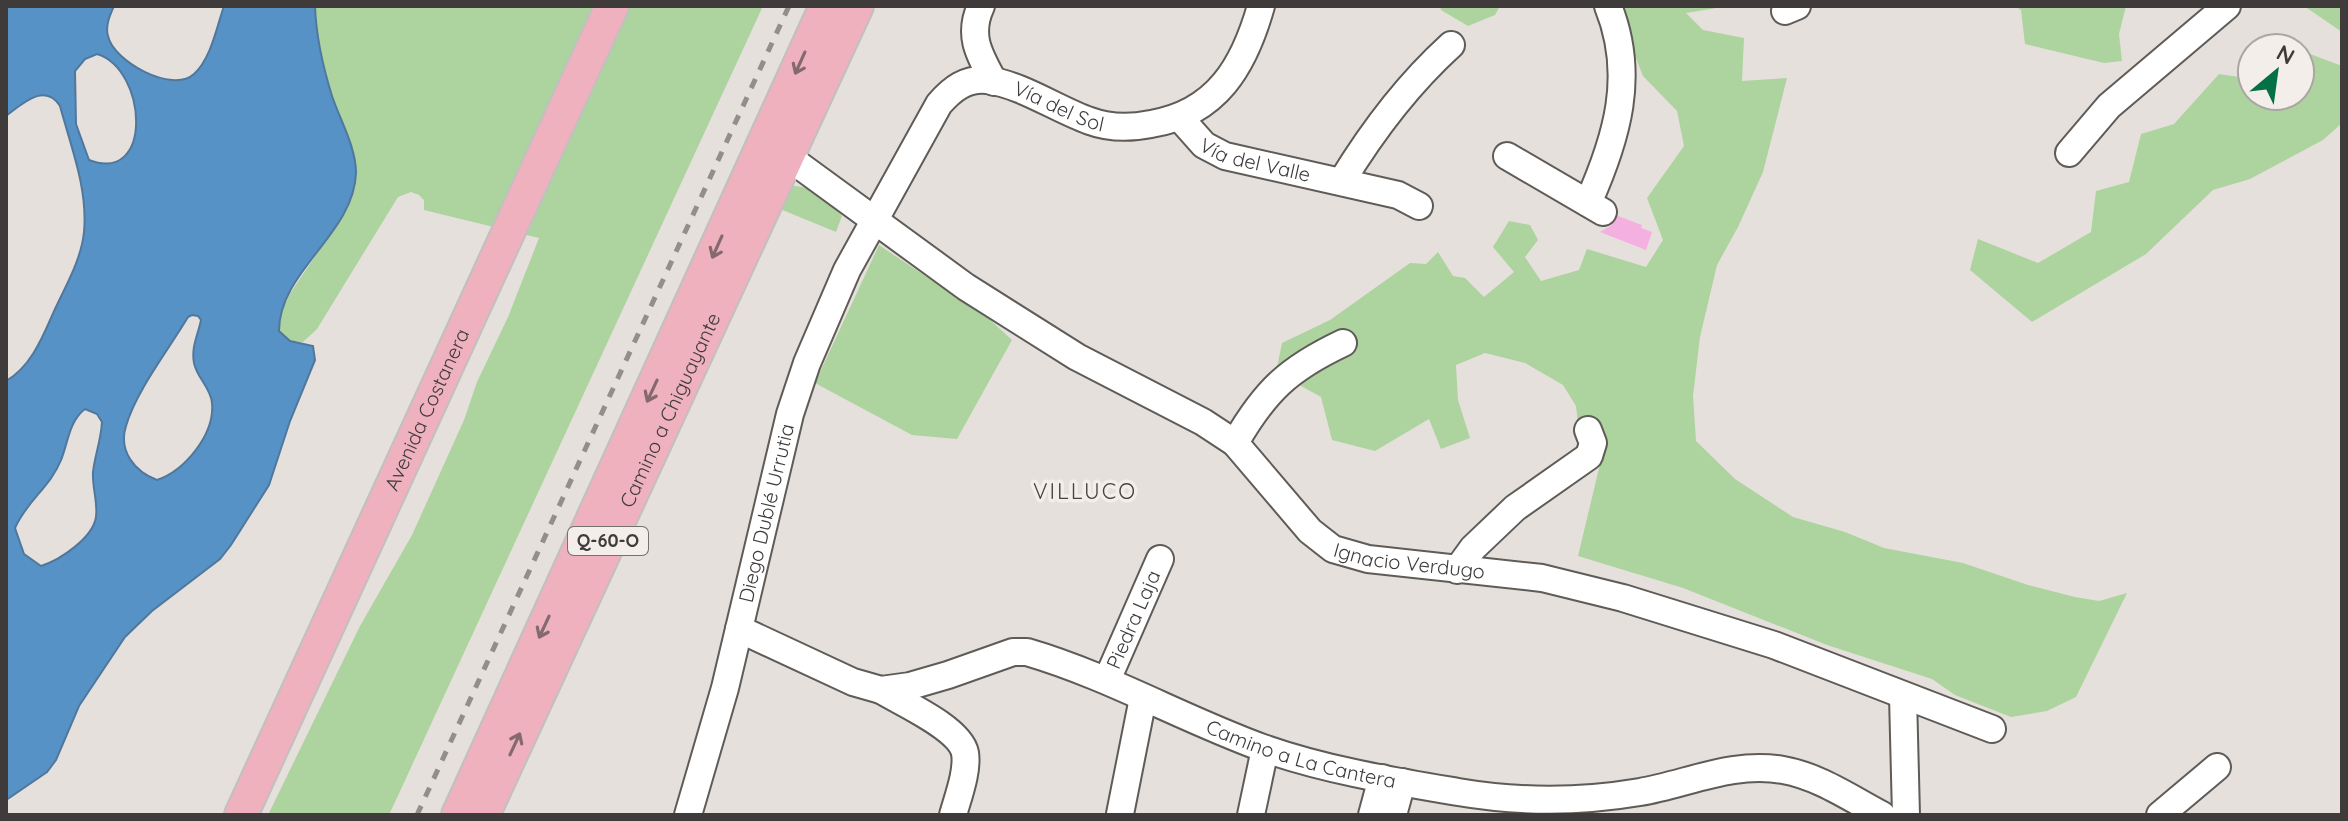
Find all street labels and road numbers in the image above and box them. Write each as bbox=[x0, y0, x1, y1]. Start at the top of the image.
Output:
street label: Vía del Sol bbox=[1010, 75, 1107, 137]
street label: Vía del Valle bbox=[1196, 132, 1313, 187]
street label: Camino a Chiguayante bbox=[614, 308, 726, 511]
street label: Avenida Costanera bbox=[378, 324, 474, 494]
street label: Diego Dublé Urrutia bbox=[733, 421, 799, 605]
road number: Q-60-O bbox=[568, 527, 648, 555]
street label: Ignacio Verdugo bbox=[1331, 537, 1486, 584]
street label: Piedra Laja bbox=[1101, 566, 1166, 672]
street label: Camino a La Cantera bbox=[1203, 714, 1398, 793]

